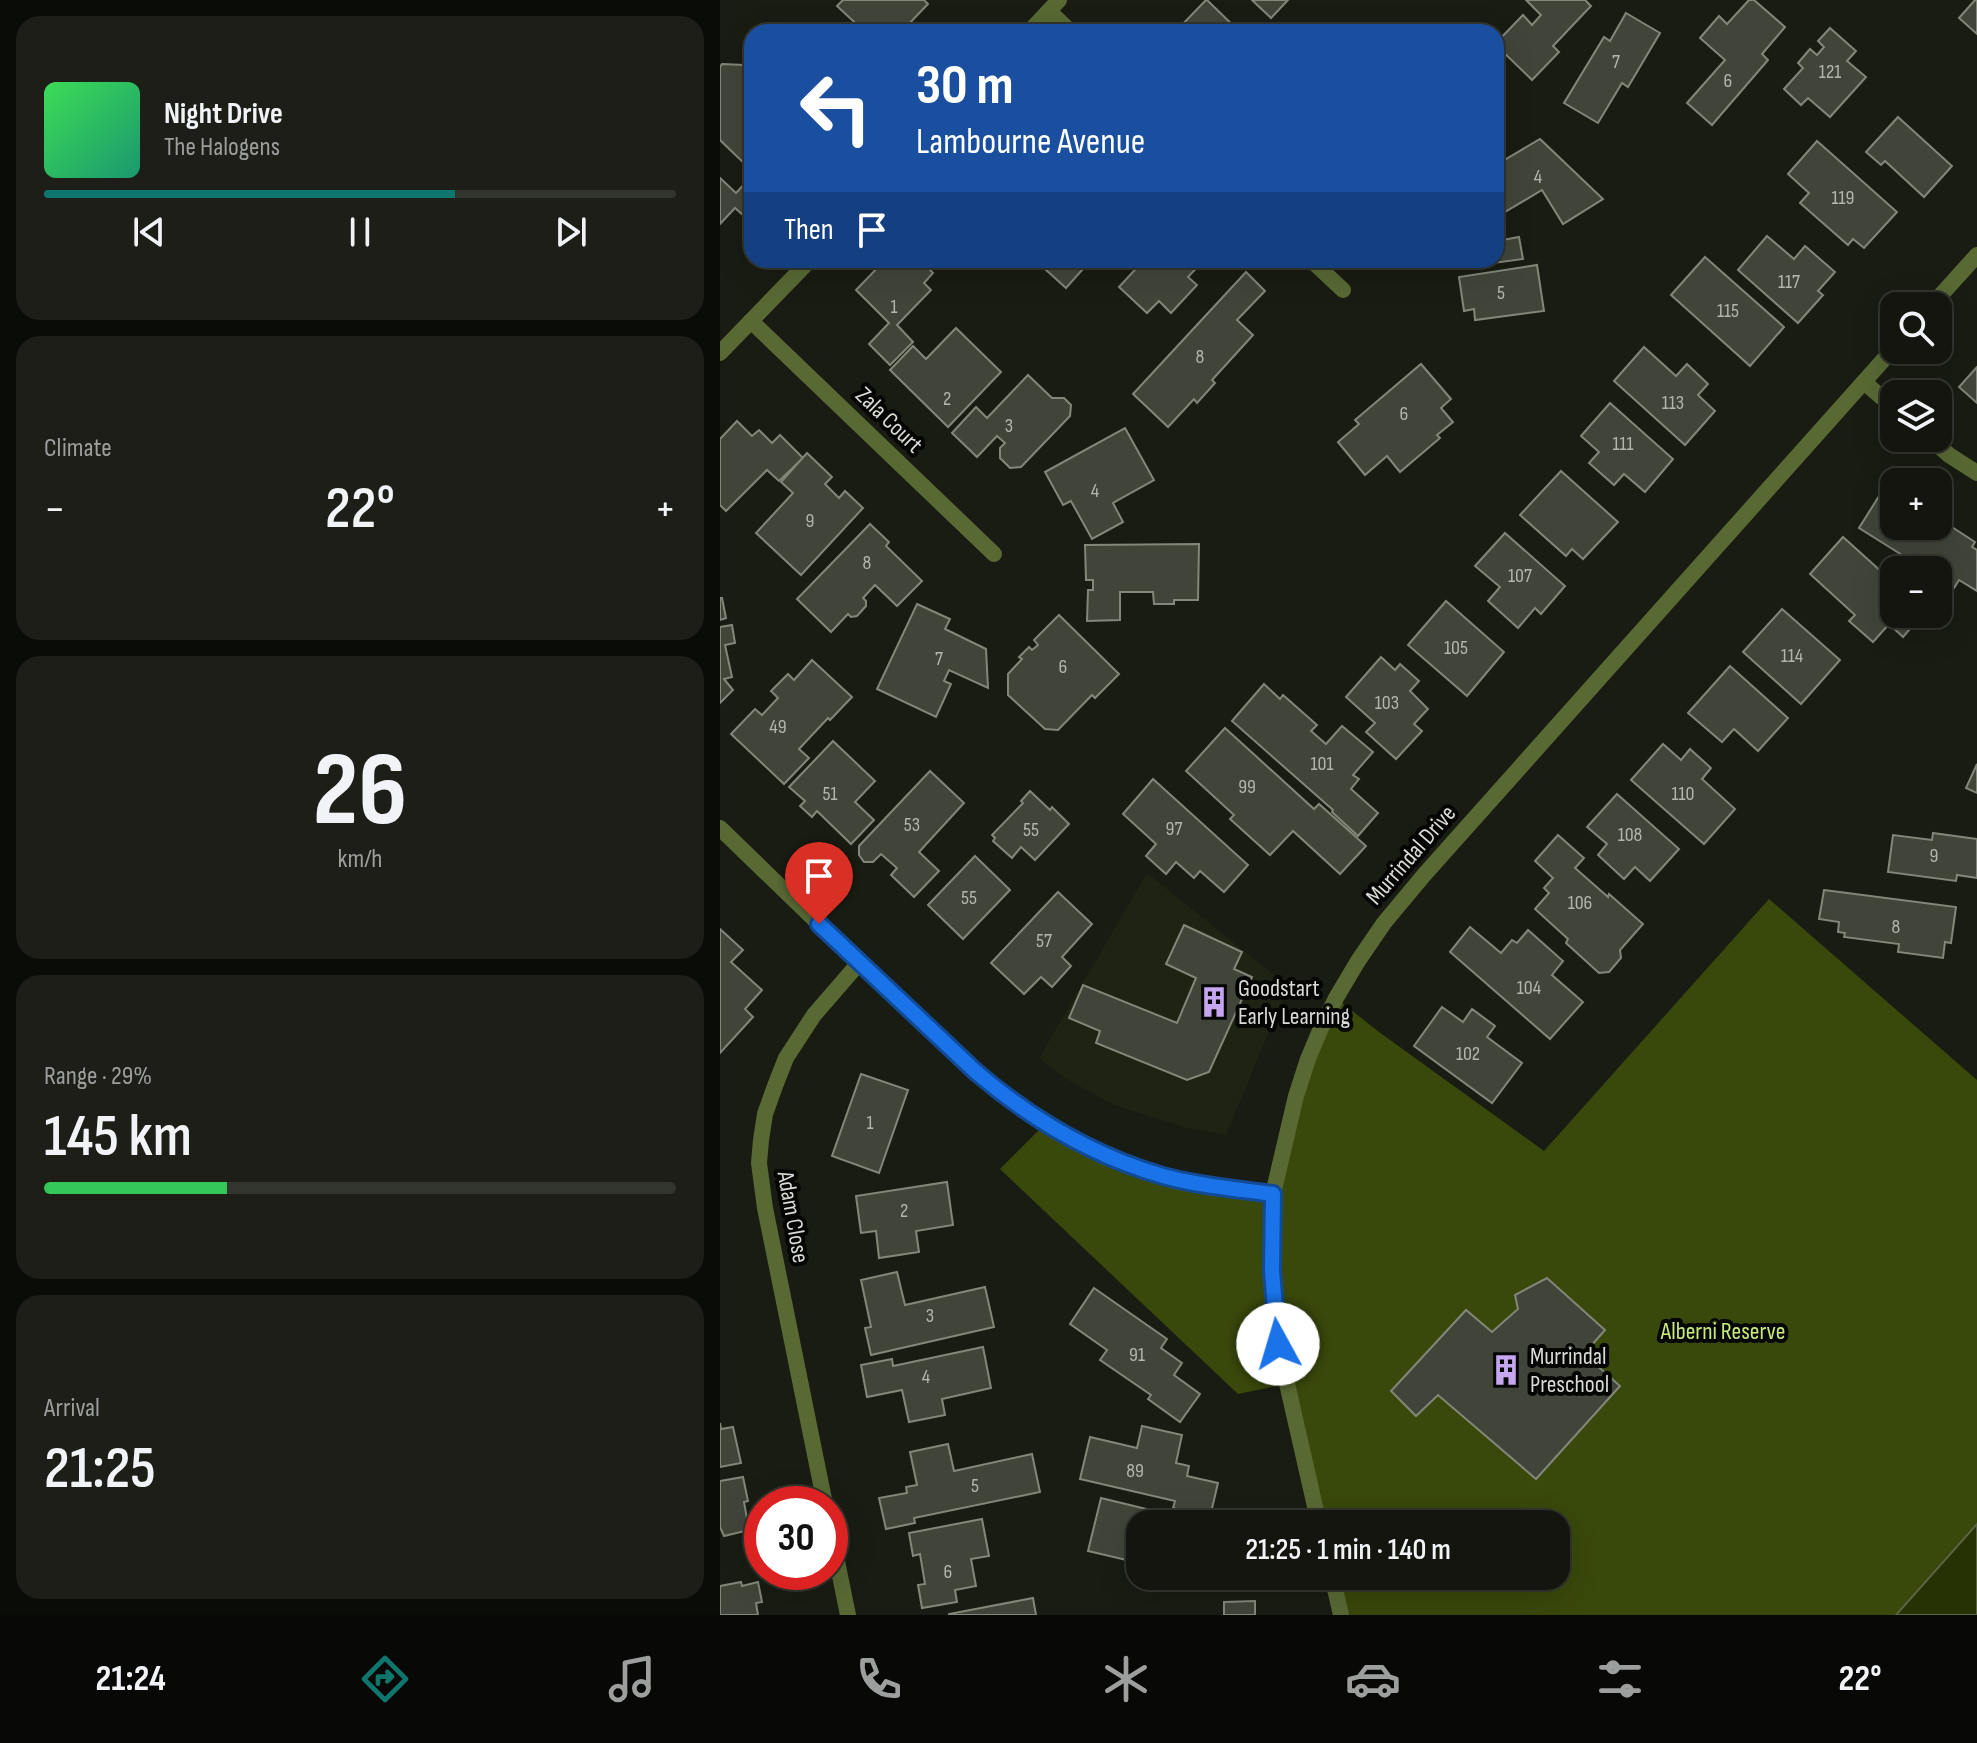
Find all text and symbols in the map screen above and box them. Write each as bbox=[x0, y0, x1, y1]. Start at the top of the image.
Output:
house number: 7 bbox=[1612, 50, 1620, 74]
text: 30 m bbox=[916, 53, 1014, 120]
icon: left bbox=[784, 56, 888, 160]
house number: 121 bbox=[1819, 60, 1841, 84]
house number: 6 bbox=[1724, 69, 1732, 93]
text: Night Drive bbox=[164, 96, 283, 132]
text: Lambourne Avenue bbox=[916, 121, 1145, 164]
text: The Halogens bbox=[164, 132, 280, 163]
house number: 4 bbox=[1534, 165, 1542, 189]
house number: 119 bbox=[1832, 186, 1854, 210]
icon: arrive bbox=[850, 208, 894, 252]
icon: previous bbox=[127, 210, 171, 254]
icon: pause bbox=[338, 210, 382, 254]
icon: next bbox=[549, 210, 593, 254]
text: Then bbox=[784, 212, 834, 248]
house number: 117 bbox=[1778, 270, 1800, 294]
house number: 5 bbox=[1497, 281, 1505, 305]
map controls bbox=[1880, 292, 1952, 628]
button: search bbox=[1880, 292, 1952, 364]
house number: 1 bbox=[891, 295, 898, 319]
house number: 115 bbox=[1717, 299, 1739, 323]
house number: 8 bbox=[1196, 345, 1204, 369]
button: layers bbox=[1880, 380, 1952, 452]
street label: Zala Court bbox=[849, 381, 929, 459]
house number: 2 bbox=[943, 387, 951, 411]
house number: 113 bbox=[1662, 391, 1684, 415]
house number: 6 bbox=[1400, 402, 1408, 426]
house number: 3 bbox=[1005, 414, 1013, 438]
house number: 111 bbox=[1613, 432, 1634, 456]
text: Climate bbox=[44, 433, 112, 464]
button: + bbox=[1880, 468, 1952, 540]
text: 22° bbox=[325, 473, 395, 545]
house number: 4 bbox=[1091, 479, 1099, 503]
text: − bbox=[44, 483, 66, 536]
text: + bbox=[654, 483, 676, 536]
house number: 9 bbox=[806, 509, 814, 533]
house number: 8 bbox=[863, 551, 871, 575]
button: − bbox=[1880, 556, 1952, 628]
house number: 107 bbox=[1508, 564, 1532, 588]
house number: 105 bbox=[1444, 636, 1468, 660]
house number: 114 bbox=[1781, 644, 1803, 668]
house number: 7 bbox=[935, 647, 943, 671]
house number: 6 bbox=[1059, 655, 1067, 679]
house number: 103 bbox=[1375, 691, 1399, 715]
house number: 49 bbox=[769, 715, 787, 739]
text: 26 bbox=[313, 729, 407, 854]
house number: 101 bbox=[1311, 752, 1333, 776]
house number: 99 bbox=[1238, 775, 1256, 799]
house number: 51 bbox=[822, 782, 838, 806]
house number: 110 bbox=[1672, 782, 1694, 806]
street label: Murrindal Drive bbox=[1360, 799, 1462, 911]
house number: 53 bbox=[904, 813, 920, 837]
house number: 97 bbox=[1166, 817, 1182, 841]
house number: 55 bbox=[1023, 818, 1039, 842]
house number: 108 bbox=[1618, 823, 1642, 847]
pin bbox=[785, 842, 853, 924]
text: km/h bbox=[338, 844, 382, 875]
house number: 9 bbox=[1930, 844, 1938, 868]
icon: arrive bbox=[797, 854, 841, 898]
house number: 55 bbox=[961, 886, 977, 910]
house number: 106 bbox=[1568, 891, 1592, 915]
house number: 8 bbox=[1892, 915, 1900, 939]
house number: 57 bbox=[1036, 929, 1052, 953]
place label: Goodstart Early Learning bbox=[1238, 974, 1350, 1031]
house number: 104 bbox=[1517, 976, 1541, 1000]
building icon: Goodstart Early Learning bbox=[1197, 985, 1231, 1019]
house number: 102 bbox=[1456, 1042, 1480, 1066]
text: Range · 29% bbox=[44, 1061, 152, 1092]
text: 145 km bbox=[44, 1101, 192, 1173]
house number: 1 bbox=[867, 1111, 874, 1135]
street label: Adam Close bbox=[770, 1168, 815, 1265]
house number: 2 bbox=[900, 1199, 908, 1223]
position arrow bbox=[1236, 1302, 1320, 1386]
house number: 3 bbox=[926, 1304, 934, 1328]
park label: Alberni Reserve bbox=[1660, 1317, 1785, 1346]
place label: Murrindal Preschool bbox=[1530, 1342, 1609, 1399]
house number: 91 bbox=[1129, 1343, 1145, 1367]
building icon: Murrindal Preschool bbox=[1489, 1353, 1523, 1387]
house number: 4 bbox=[922, 1365, 930, 1389]
text: Arrival bbox=[44, 1393, 100, 1424]
text: 21:25 bbox=[44, 1433, 156, 1505]
house number: 89 bbox=[1126, 1459, 1144, 1483]
house number: 5 bbox=[971, 1474, 979, 1498]
speed limit sign: 30 bbox=[744, 1486, 848, 1590]
text: 21:25 · 1 min · 140 m bbox=[1245, 1532, 1451, 1568]
house number: 6 bbox=[944, 1560, 952, 1584]
icon: directions bbox=[357, 1651, 413, 1707]
icon: music bbox=[604, 1651, 660, 1707]
icon: phone bbox=[851, 1651, 907, 1707]
icon: climate bbox=[1098, 1651, 1154, 1707]
icon: car bbox=[1345, 1651, 1401, 1707]
icon: filters bbox=[1592, 1651, 1648, 1707]
text: 21:24 bbox=[95, 1658, 166, 1701]
text: 22° bbox=[1838, 1658, 1881, 1701]

